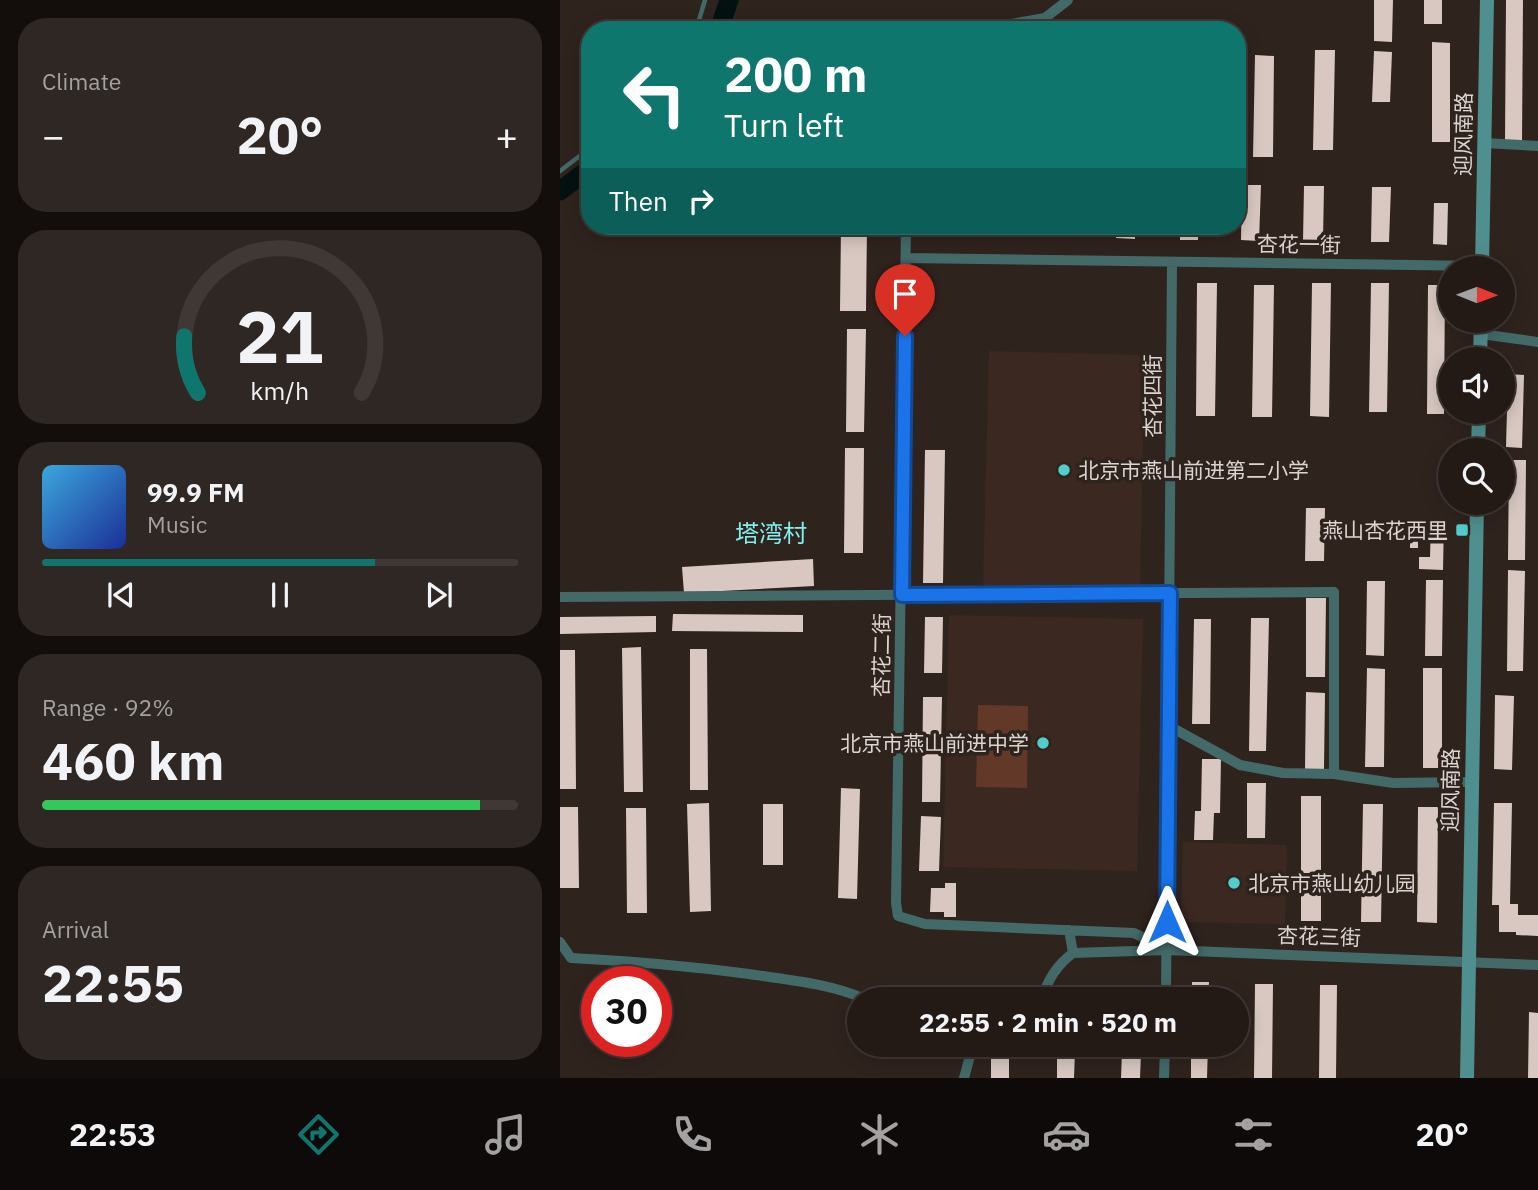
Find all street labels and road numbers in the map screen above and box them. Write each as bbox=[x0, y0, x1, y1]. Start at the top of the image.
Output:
street label: 迎风南路 bbox=[1448, 92, 1478, 176]
street label: 杏花一街 bbox=[1257, 229, 1341, 259]
street label: 杏花四街 bbox=[1138, 354, 1166, 438]
street label: 杏花二街 bbox=[866, 613, 896, 697]
street label: 迎风南路 bbox=[1435, 748, 1465, 832]
street label: 杏花三街 bbox=[1277, 921, 1361, 951]

